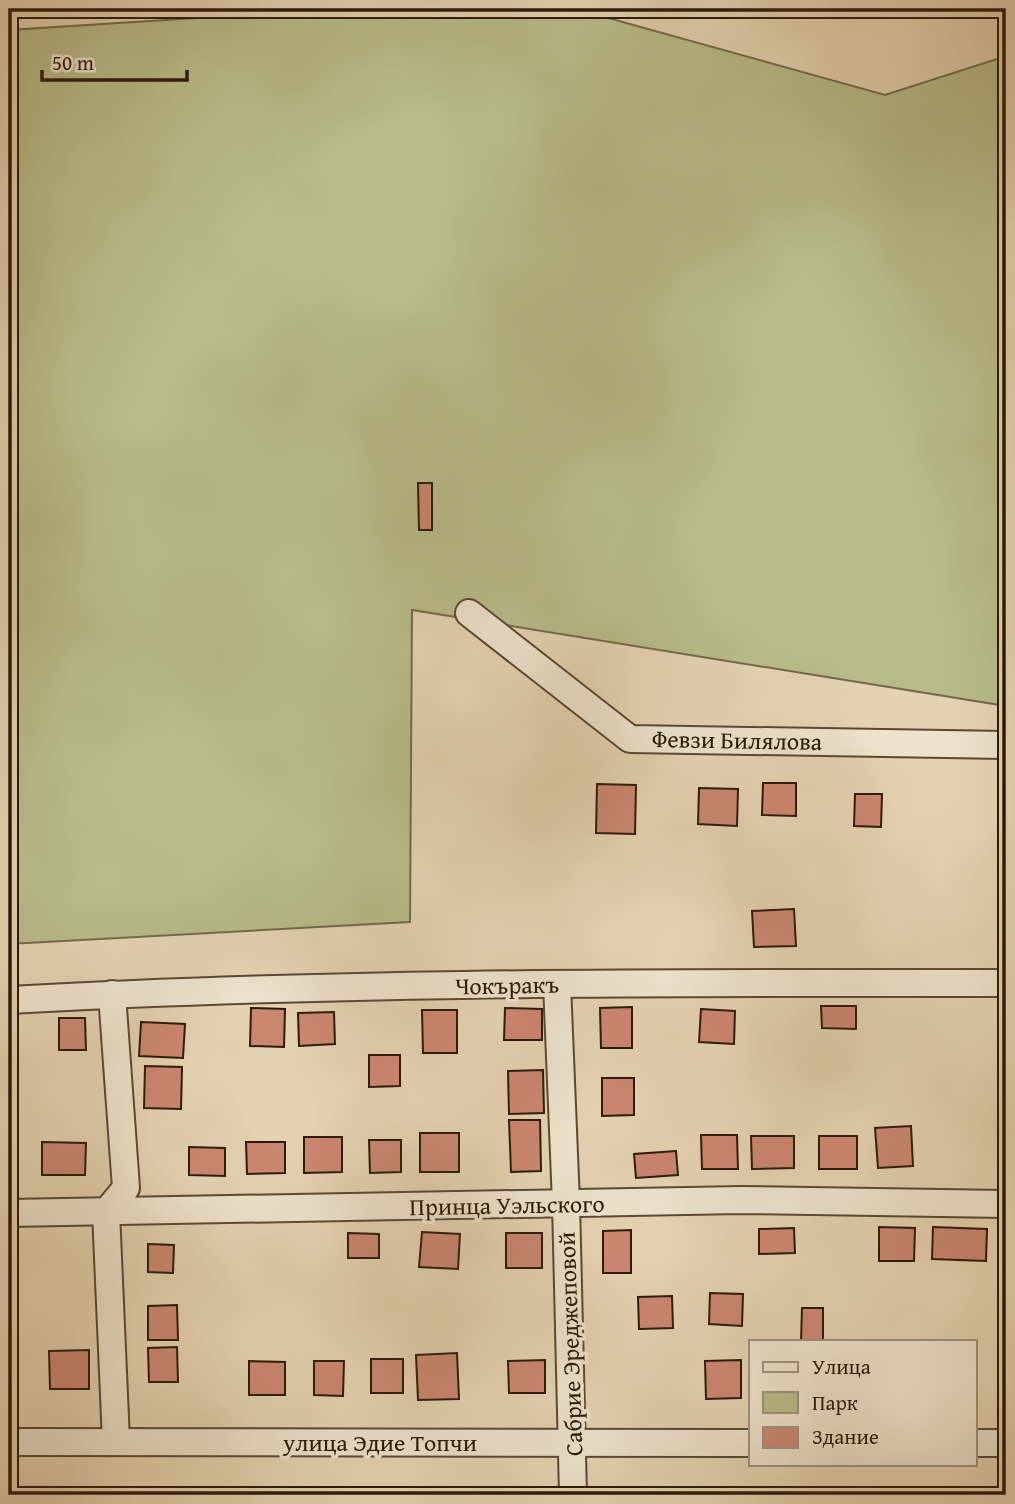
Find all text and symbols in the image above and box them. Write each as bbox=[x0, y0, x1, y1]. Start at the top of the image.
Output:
scale bar bbox=[42, 38, 187, 82]
text: 50 m bbox=[52, 47, 94, 78]
street label: Февзи Билялова bbox=[652, 721, 823, 759]
street label: Чокъракъ bbox=[454, 967, 560, 1003]
street label: Принца Уэльского bbox=[409, 1186, 605, 1224]
street label: Сабрие Эреджеповой bbox=[549, 1231, 591, 1457]
legend bbox=[749, 1340, 976, 1466]
text: Улица bbox=[812, 1351, 871, 1382]
text: Парк bbox=[812, 1387, 858, 1418]
text: Здание bbox=[812, 1421, 879, 1452]
street label: улица Эдие Топчи bbox=[282, 1425, 477, 1460]

